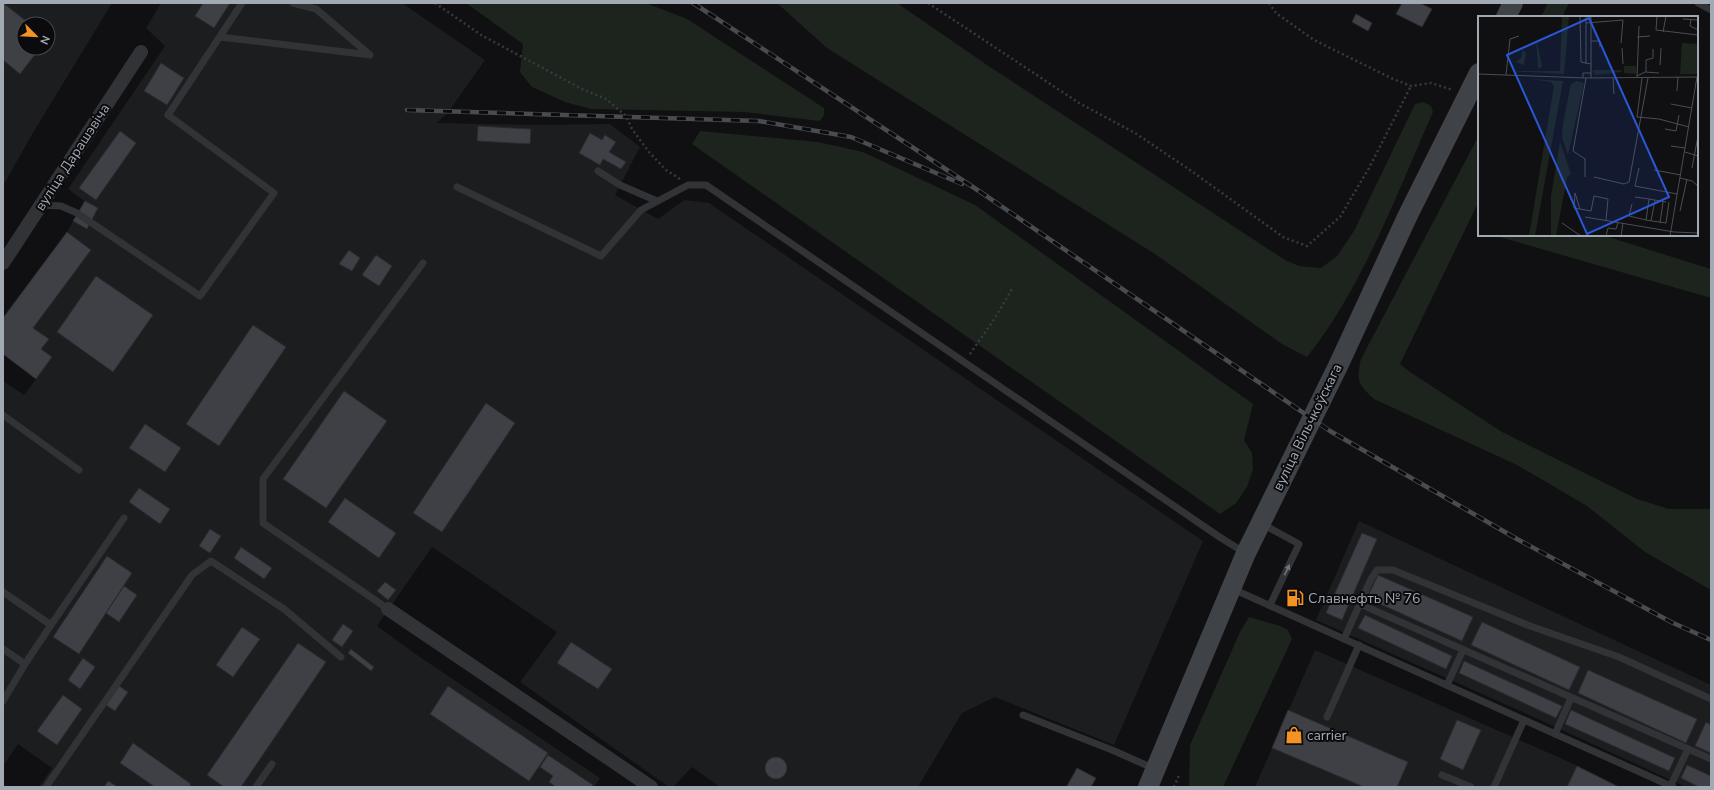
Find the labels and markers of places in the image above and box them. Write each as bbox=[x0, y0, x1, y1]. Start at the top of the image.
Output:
fuel station icon: Славнефть № 76 bbox=[1285, 588, 1305, 608]
place label: Славнефть № 76 bbox=[1308, 589, 1420, 608]
shop icon: carrier bbox=[1284, 725, 1304, 745]
place label: carrier bbox=[1307, 726, 1347, 745]

